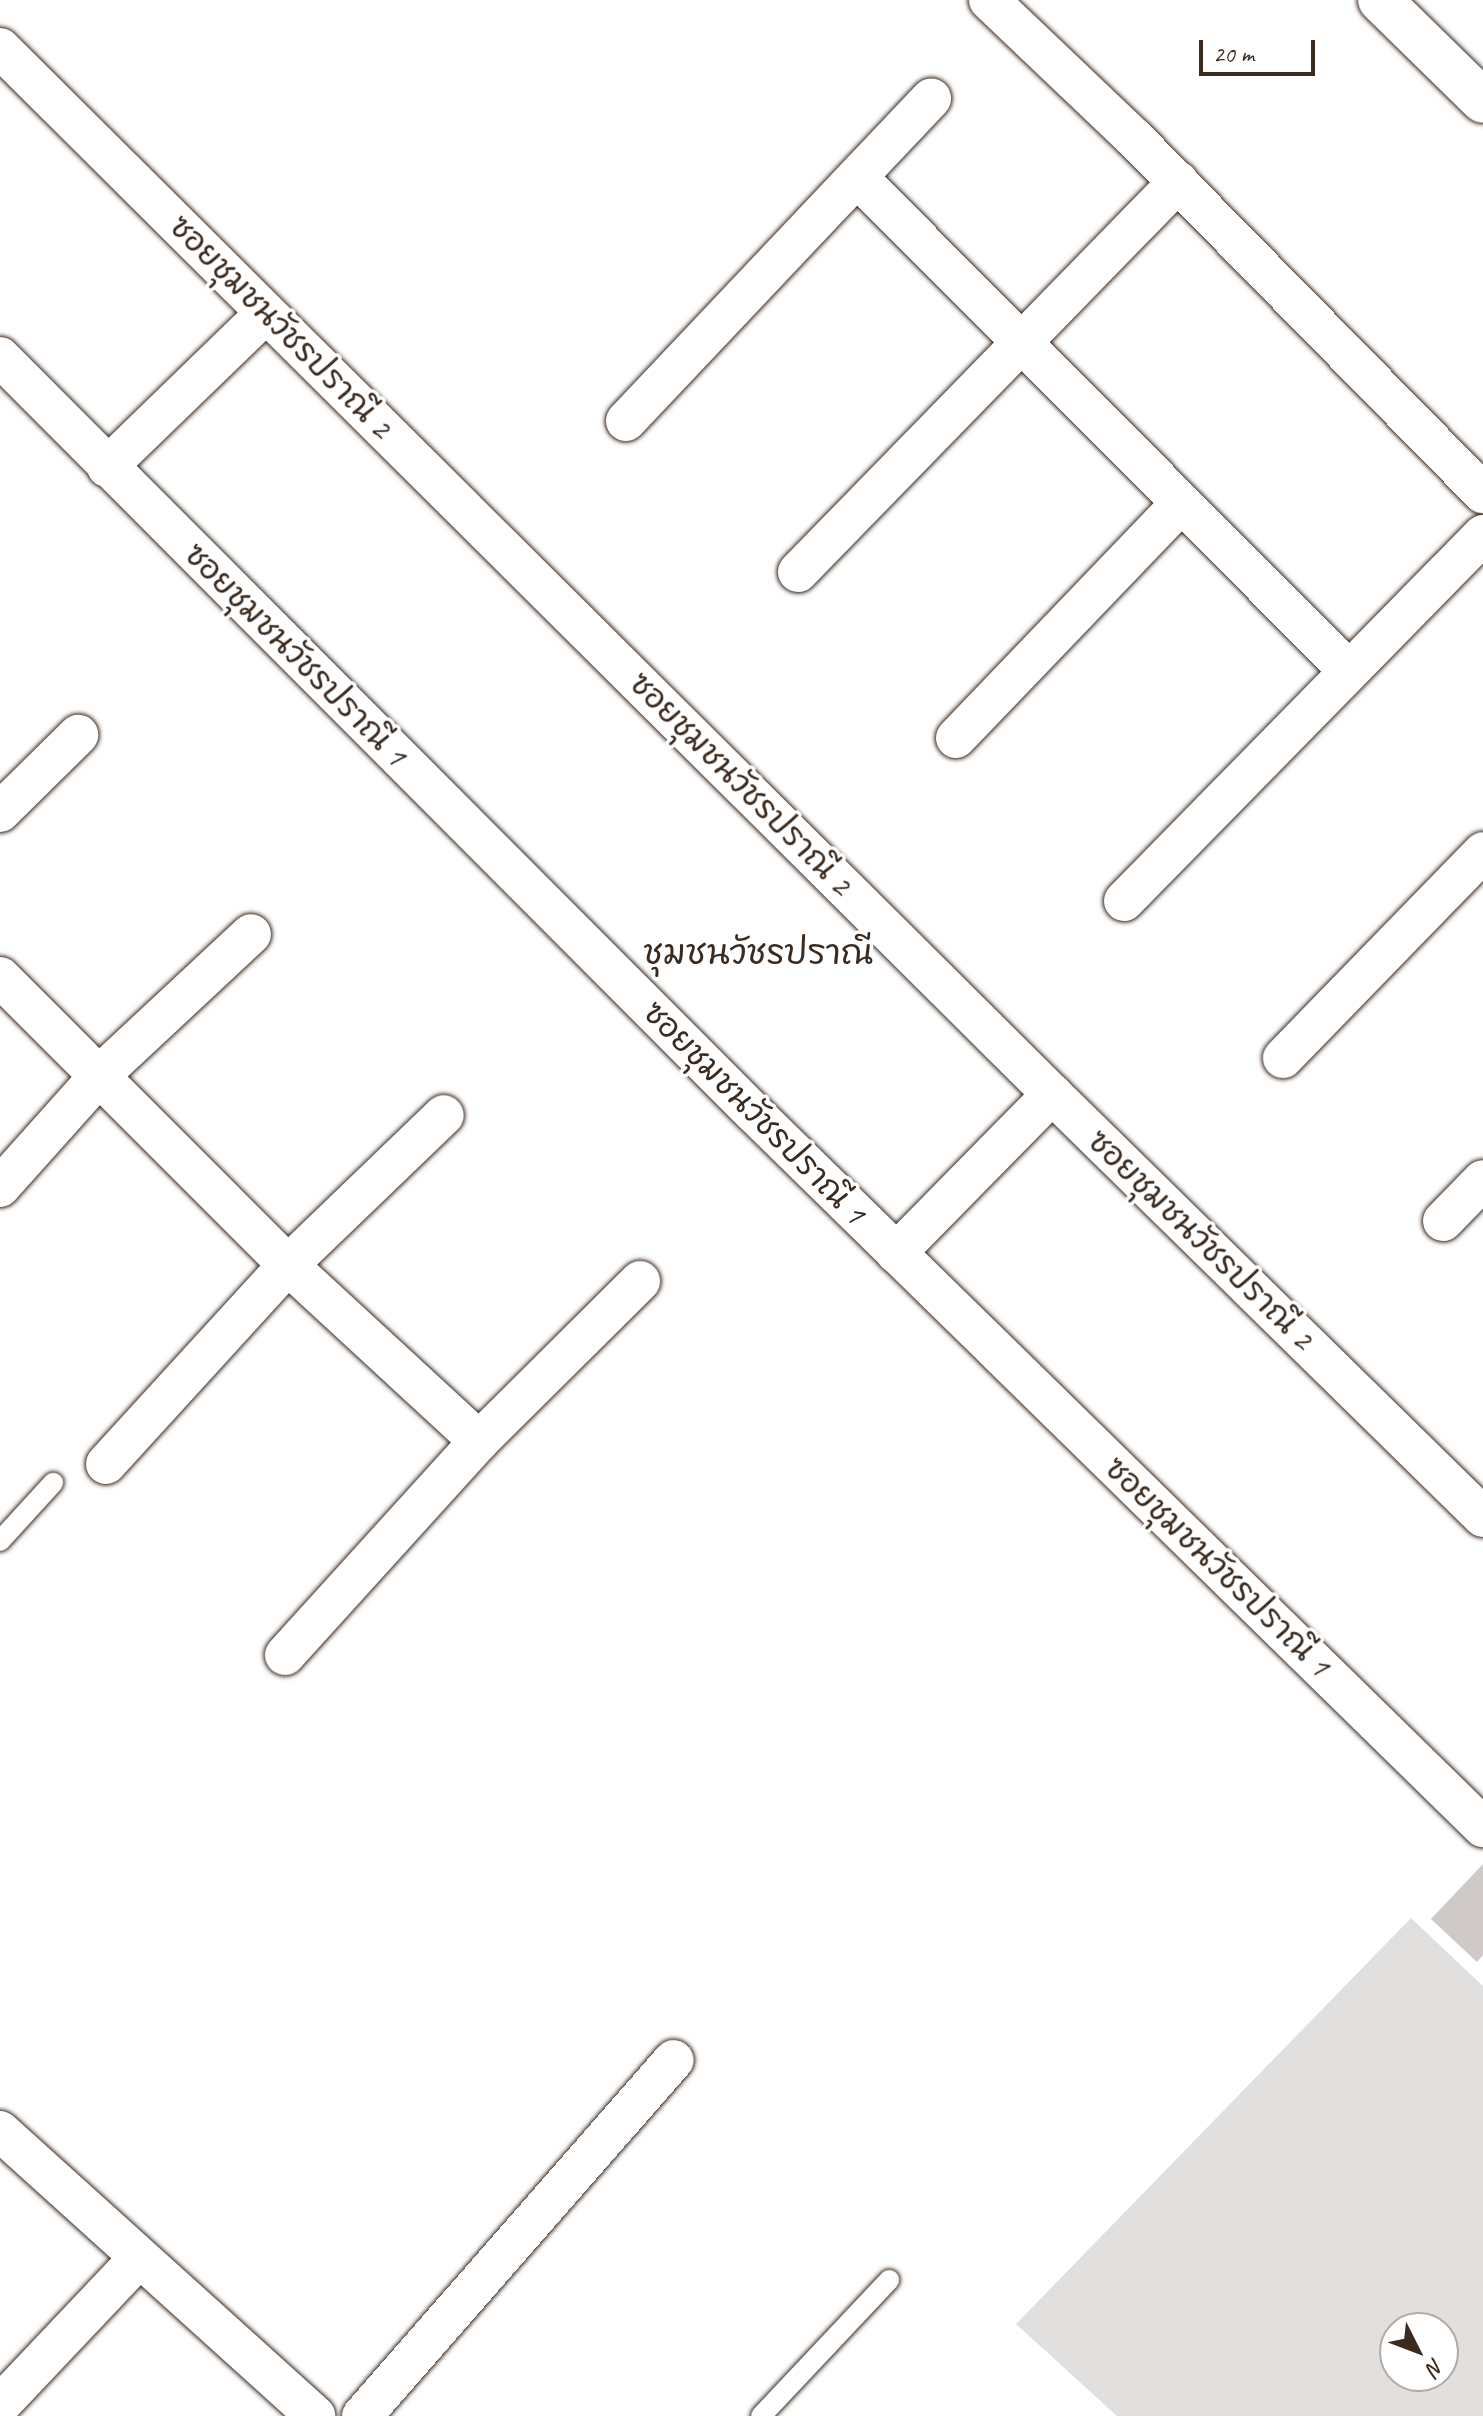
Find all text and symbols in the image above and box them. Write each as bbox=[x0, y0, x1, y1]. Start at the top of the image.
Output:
scale bar bbox=[1203, 24, 1319, 74]
text: 20 m bbox=[1213, 39, 1254, 69]
street label: ซอยชุมชนวัชรปราณี 2 bbox=[161, 208, 399, 446]
street label: ซอยชุมชนวัชรปราณี 1 bbox=[176, 536, 414, 774]
street label: ซอยชุมชนวัชรปราณี 2 bbox=[621, 665, 859, 903]
district label: ชุมชนวัชรปราณี bbox=[643, 933, 873, 973]
street label: ซอยชุมชนวัชรปราณี 1 bbox=[635, 994, 873, 1232]
street label: ซอยชุมชนวัชรปราณี 2 bbox=[1079, 1122, 1321, 1358]
street label: ซอยชุมชนวัชรปราณี 1 bbox=[1096, 1449, 1338, 1685]
north arrow bbox=[1379, 2312, 1459, 2392]
text: N bbox=[1420, 2352, 1450, 2381]

